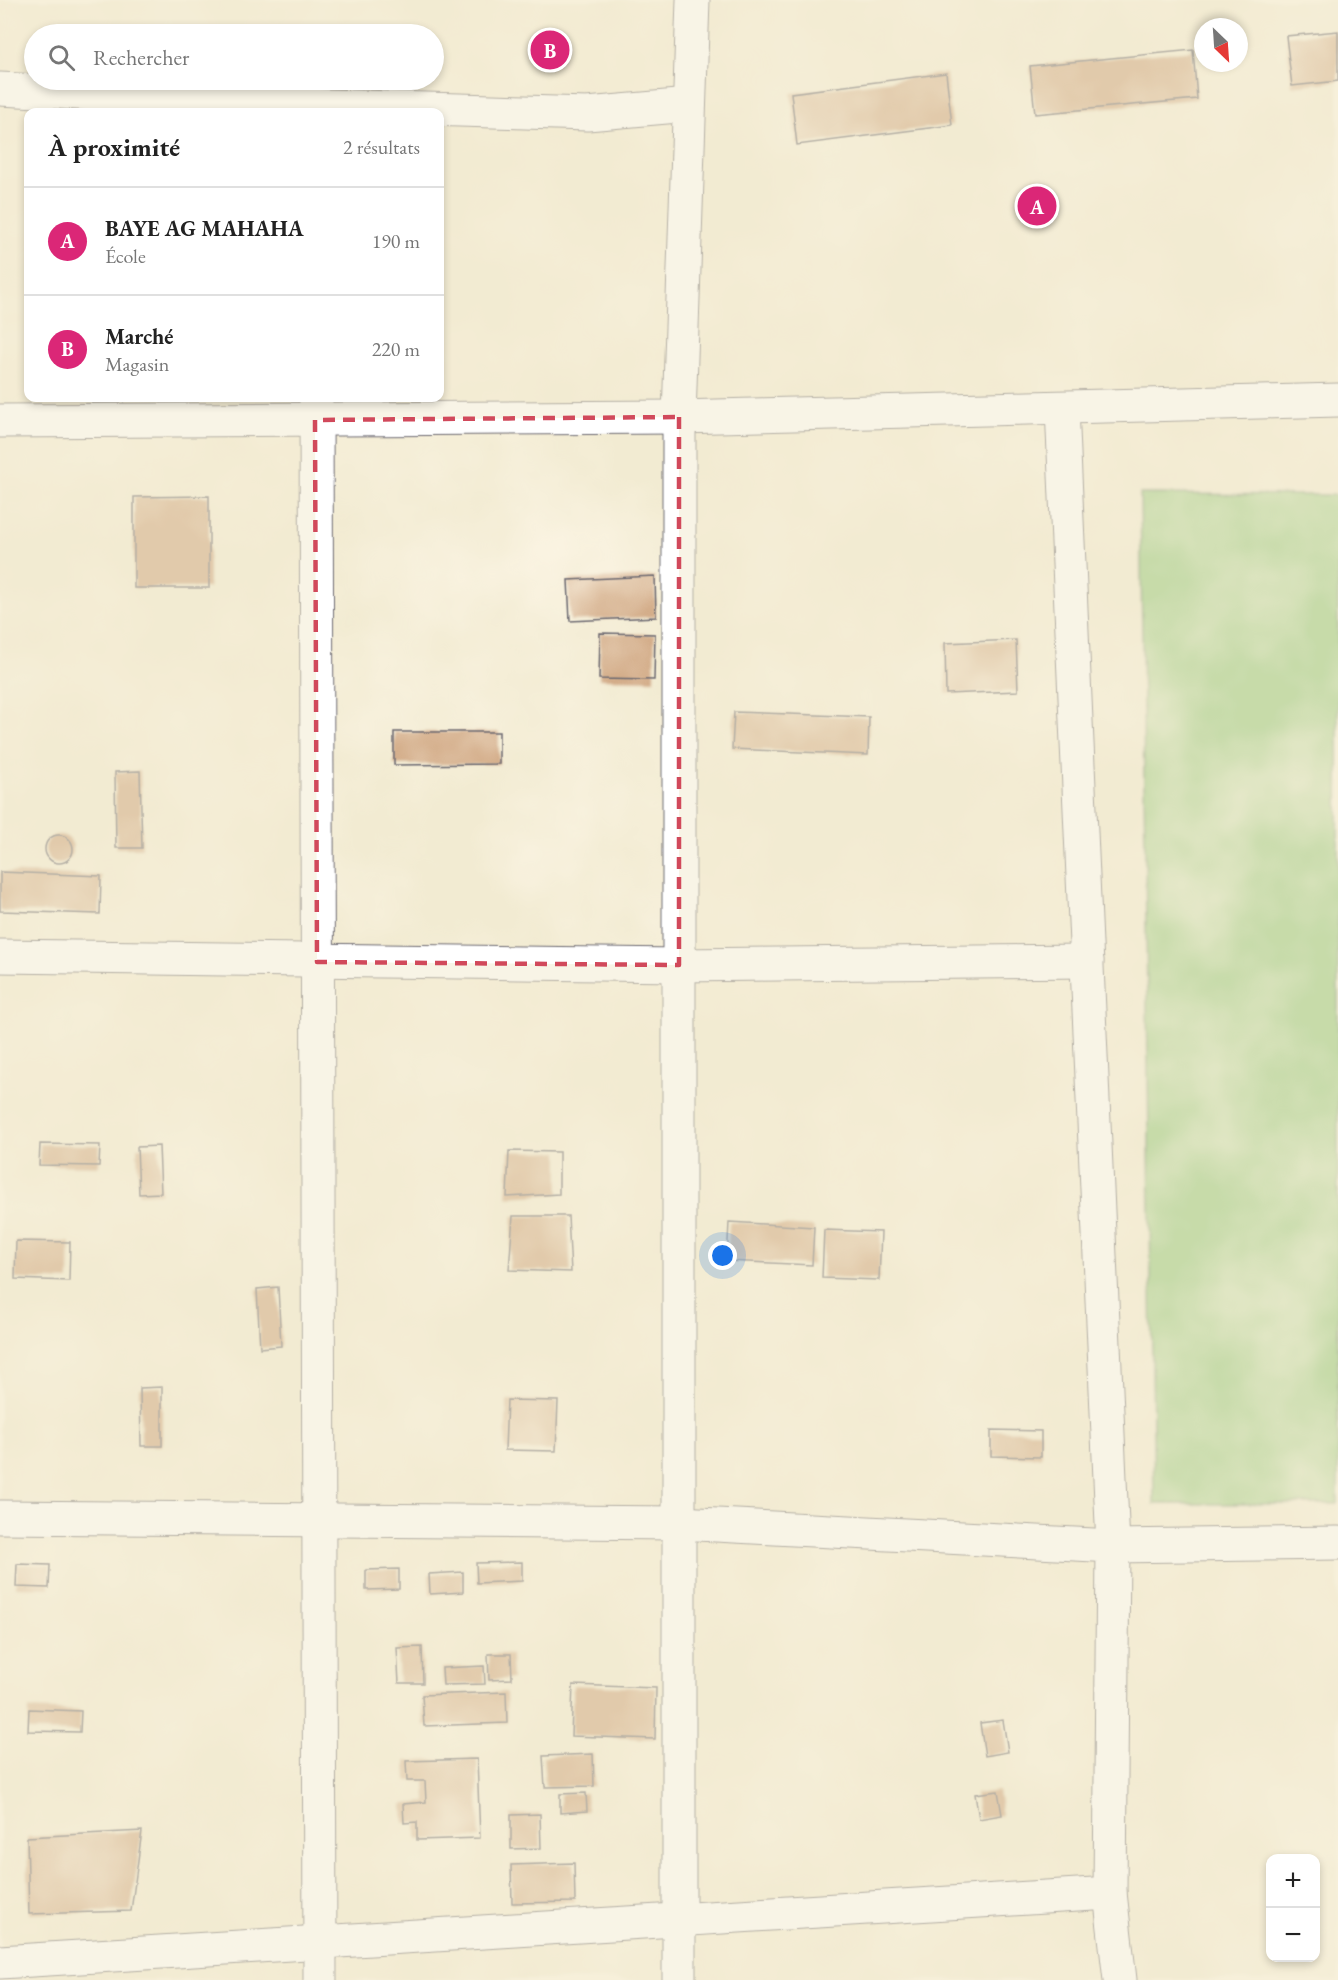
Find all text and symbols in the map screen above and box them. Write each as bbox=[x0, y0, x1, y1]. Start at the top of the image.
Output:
north arrow bbox=[1194, 18, 1248, 72]
search box bbox=[24, 24, 444, 90]
pin: B bbox=[530, 28, 570, 72]
icon: search bbox=[45, 41, 78, 74]
text: Rechercher bbox=[93, 43, 189, 72]
text: À proximité bbox=[48, 130, 180, 164]
text: 2 résultats bbox=[343, 134, 420, 160]
pin: A bbox=[1018, 184, 1056, 228]
text: BAYE AG MAHAHA bbox=[105, 214, 304, 243]
text: A bbox=[60, 228, 75, 254]
text: 190 m bbox=[372, 228, 420, 254]
text: École bbox=[105, 243, 146, 269]
text: Marché bbox=[105, 322, 174, 351]
text: B bbox=[61, 336, 74, 362]
text: 220 m bbox=[372, 336, 420, 362]
text: Magasin bbox=[105, 351, 169, 377]
your location bbox=[708, 1241, 737, 1270]
map controls bbox=[1266, 1854, 1320, 1962]
button: + bbox=[1266, 1854, 1320, 1908]
button: − bbox=[1266, 1908, 1320, 1962]

